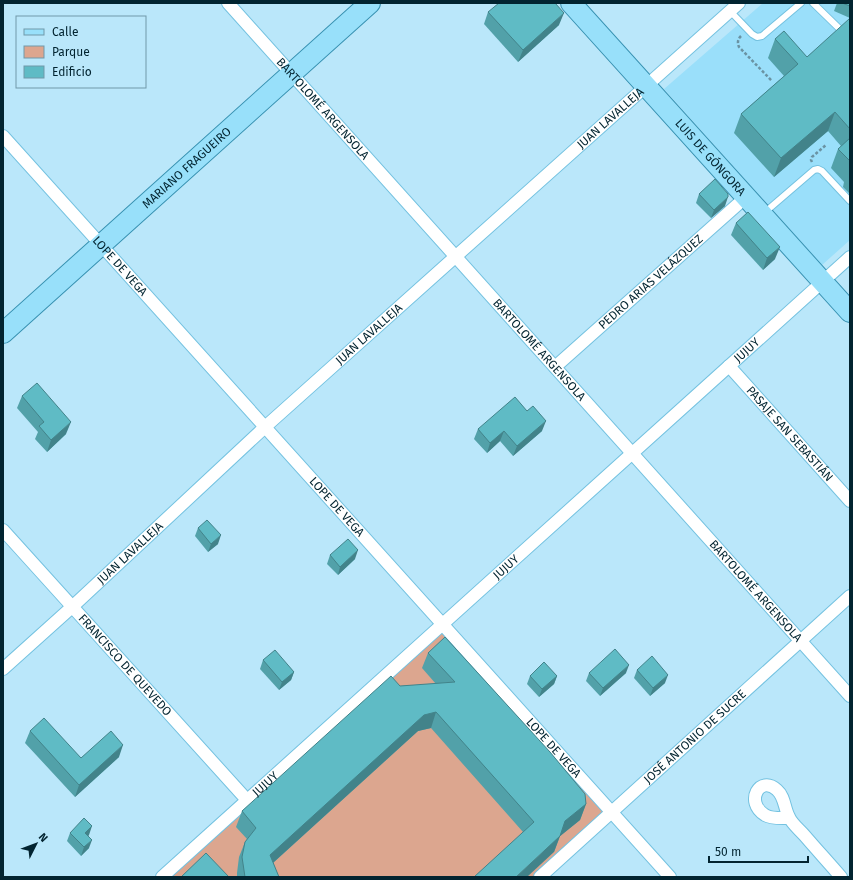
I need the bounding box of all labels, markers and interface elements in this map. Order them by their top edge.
legend [16,16,146,88]
text: Calle [52,25,79,39]
text: Parque [52,45,90,59]
street label: BARTOLOMÉ ARGENSOLA [274,55,372,163]
text: Edificio [52,65,92,79]
street label: JUAN LAVALLEJA [574,85,647,152]
street label: LUIS DE GÓNGORA [672,116,749,199]
street label: MARIANO FRAGUEIRO [139,124,234,211]
street label: PEDRO ARIAS VELÁZQUEZ [596,232,706,332]
street label: LOPE DE VEGA [90,233,150,299]
street label: BARTOLOMÉ ARGENSOLA [490,296,589,404]
street label: JUAN LAVALLEJA [333,301,405,368]
street label: JUJUY [731,335,763,365]
street label: PASAJE SAN SEBASTIÁN [744,383,836,484]
street label: LOPE DE VEGA [307,474,367,540]
street label: JUAN LAVALLEJA [94,519,166,587]
street label: BARTOLOMÉ ARGENSOLA [706,537,805,645]
street label: JUJUY [490,552,522,582]
street label: FRANCISCO DE QUEVEDO [75,611,175,719]
street label: JOSÉ ANTONIO DE SUCRE [641,687,749,786]
street label: LOPE DE VEGA [523,715,584,780]
street label: JUJUY [249,769,281,799]
north arrow [16,824,56,864]
text: N [36,831,50,845]
scale bar [709,838,808,864]
text: 50 m [715,845,741,859]

